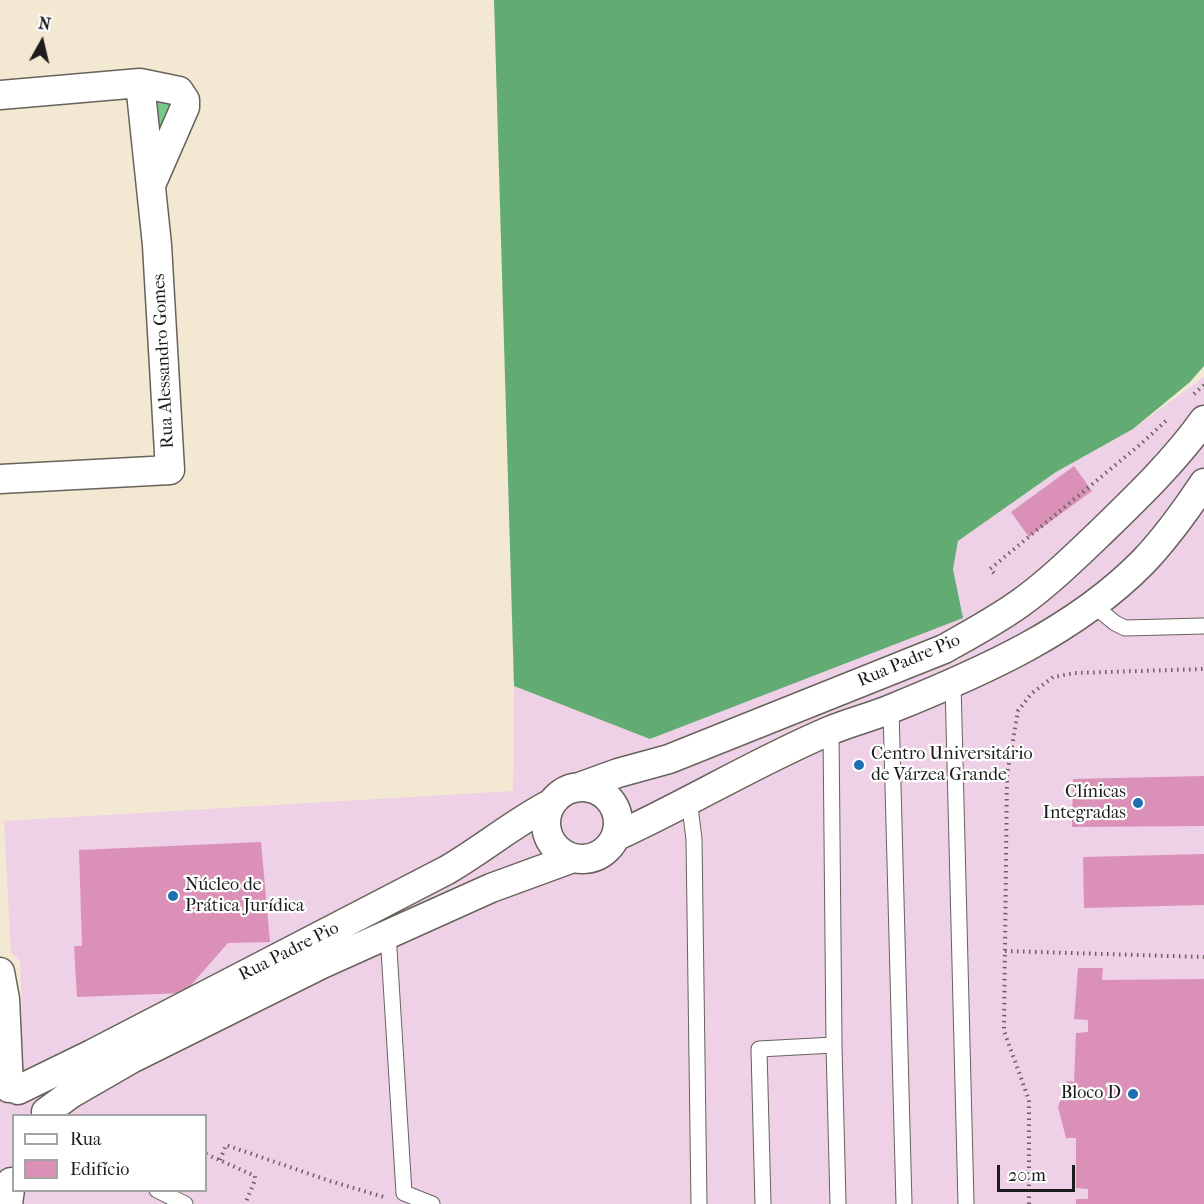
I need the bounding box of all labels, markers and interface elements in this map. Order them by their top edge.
north arrow [12,12,72,72]
text: N [37,13,52,34]
street label: Rua Alessandro Gomes [149,273,179,449]
street label: Rua Padre Pio [854,630,964,692]
place label: Centro Universitário de Várzea Grande [871,744,1033,786]
marker: Centro Universitário de Várzea Grande [852,758,866,772]
place label: Clínicas Integradas [1043,782,1126,824]
marker: Clínicas Integradas [1131,796,1145,810]
place label: Núcleo de Prática Jurídica [185,875,304,918]
marker: Núcleo de Prática Jurídica [166,889,180,903]
street label: Rua Padre Pio [235,918,343,986]
place label: Bloco D [1061,1083,1121,1105]
marker: Bloco D [1126,1087,1140,1101]
legend [12,1114,207,1192]
text: Rua [70,1129,101,1150]
scale bar [1000,1153,1078,1191]
text: Edifício [70,1159,129,1180]
text: 20 m [1008,1165,1046,1186]

